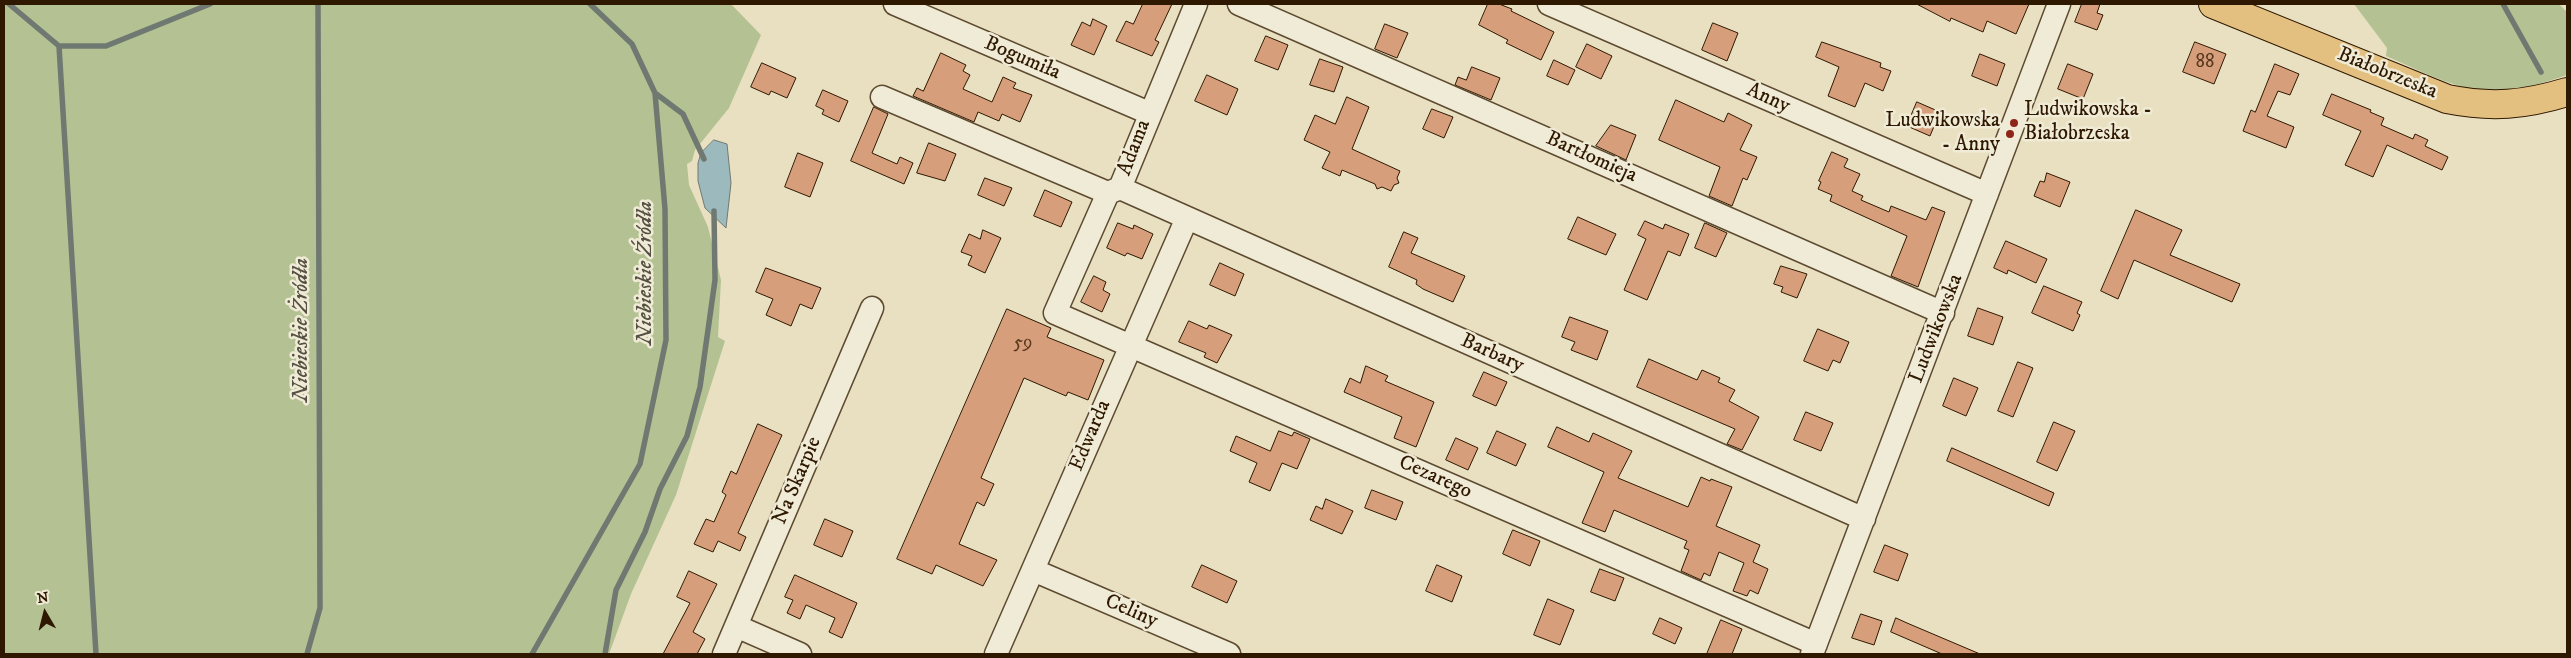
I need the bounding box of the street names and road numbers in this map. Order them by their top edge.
street label: Bogumiła [980,32,1064,86]
street label: Białobrzeska [2333,43,2441,105]
street label: Anny [1742,78,1794,120]
street label: Adama [1113,117,1157,179]
street label: Bartłomieja [1542,127,1640,189]
street label: Ludwikowska [1905,271,1969,387]
street label: Barbary [1456,329,1528,379]
street label: Edwarda [1065,397,1117,475]
street label: Na Skarpie [768,433,828,529]
street label: Cezarego [1394,451,1476,505]
street label: Celiny [1101,590,1161,634]

